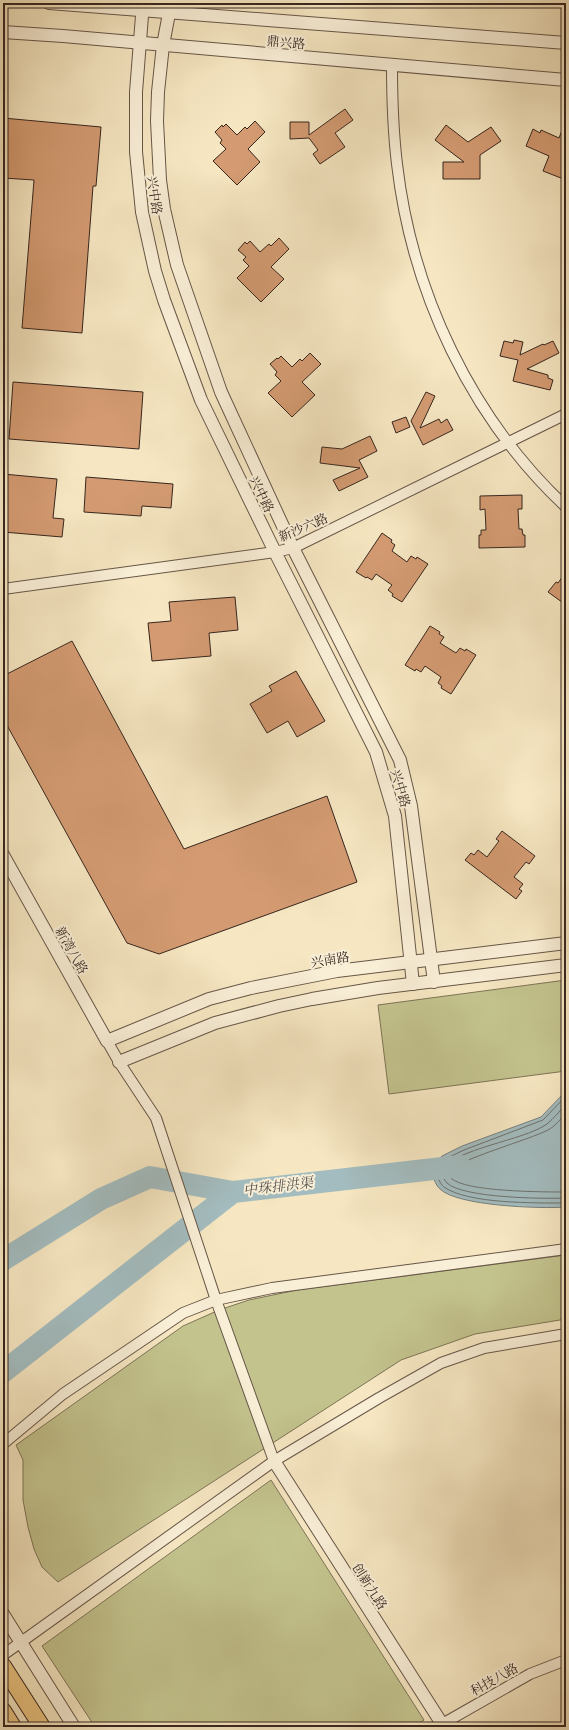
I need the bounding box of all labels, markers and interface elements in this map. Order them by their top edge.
street label: 鼎兴路 [266,33,306,53]
street label: 兴中路 [143,175,165,216]
street label: 兴中路 [245,473,277,515]
street label: 新沙六路 [276,510,330,545]
street label: 兴中路 [387,767,413,809]
street label: 新湾八路 [52,924,91,977]
street label: 兴南路 [310,949,351,971]
water label: 中珠排洪渠 [242,1174,316,1199]
street label: 创新九路 [348,1560,390,1613]
street label: 科技八路 [468,1660,521,1699]

